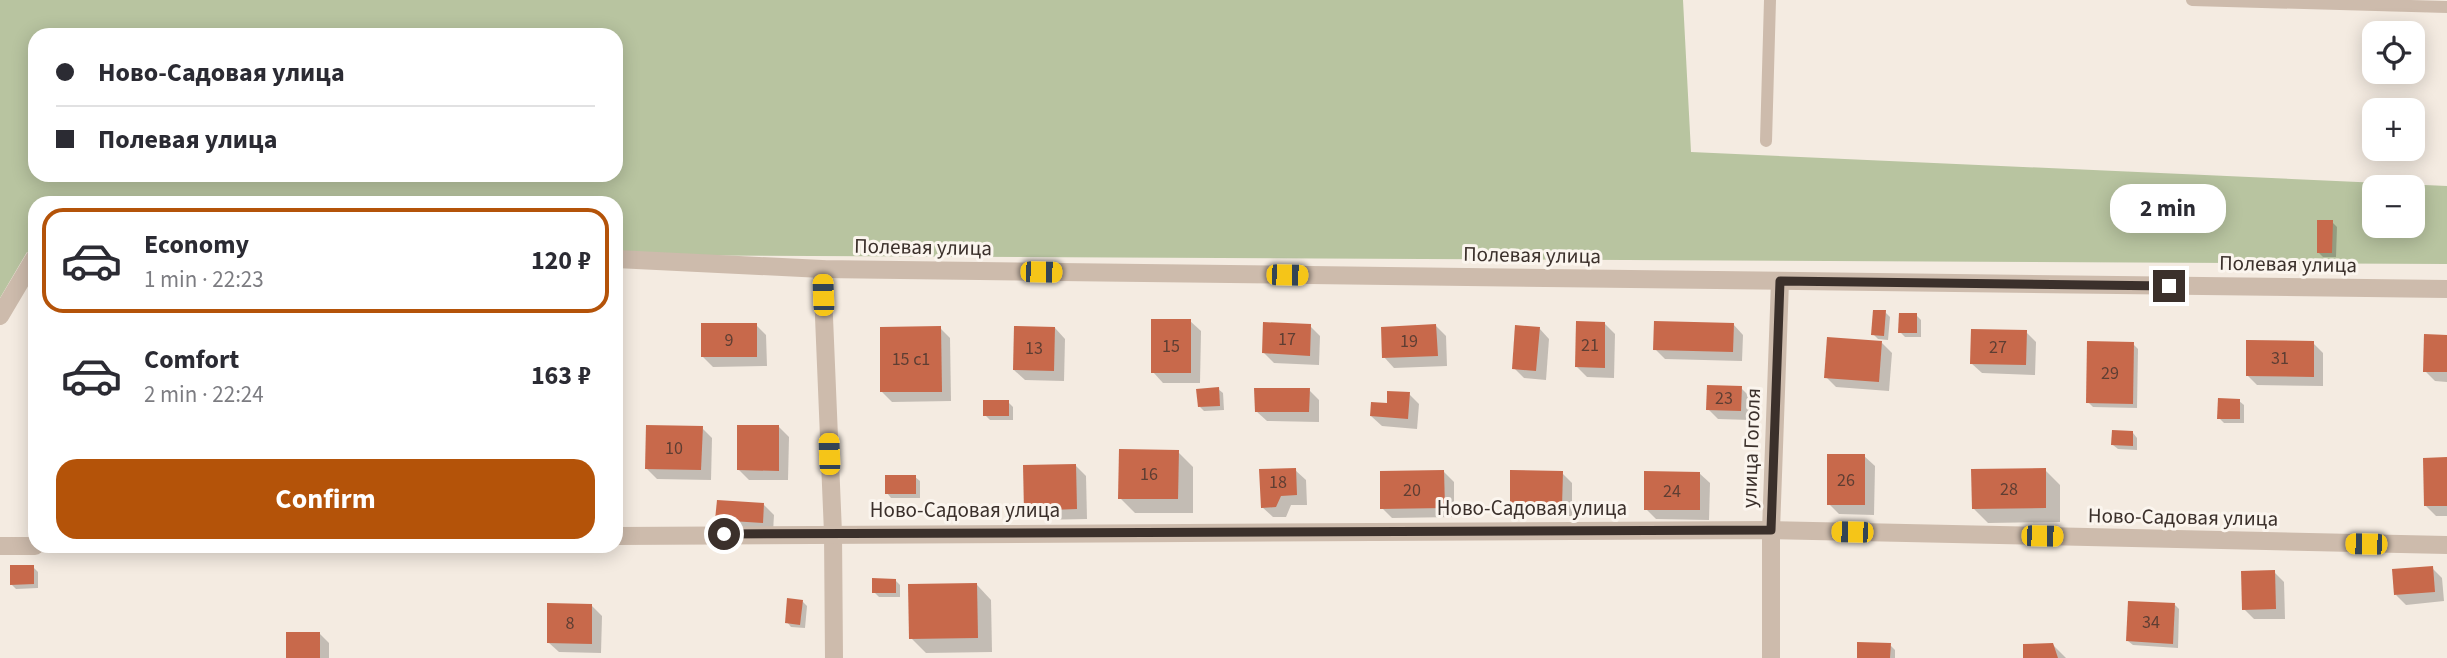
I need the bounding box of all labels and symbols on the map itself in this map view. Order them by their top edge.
callout: 2 min [2111,184,2227,233]
street label: Полевая улица [854,231,992,263]
street label: Полевая улица [1463,239,1601,271]
street label: Полевая улица [2219,248,2357,280]
car [1020,261,1063,283]
car [1266,264,1309,286]
route end [2153,270,2185,302]
car [812,274,835,316]
house number: 17 [1278,327,1296,352]
house number: 9 [725,328,734,353]
house number: 19 [1400,329,1418,354]
house number: 21 [1581,333,1599,358]
house number: 15 [1162,334,1180,359]
house number: 27 [1989,335,2007,360]
house number: 13 [1025,336,1043,361]
house number: 31 [2271,346,2289,371]
house number: 15 с1 [892,347,930,372]
house number: 29 [2101,361,2119,386]
house number: 23 [1715,386,1733,411]
street label: улица Гоголя [1734,388,1768,508]
car [818,433,841,475]
house number: 10 [665,436,683,461]
house number: 16 [1140,462,1158,487]
house number: 26 [1837,468,1855,493]
house number: 18 [1269,470,1287,495]
house number: 28 [2000,477,2018,502]
house number: 20 [1403,478,1421,503]
house number: 24 [1663,479,1681,504]
street label: Ново-Садовая улица [1437,493,1627,523]
street label: Ново-Садовая улица [870,495,1060,525]
street label: Ново-Садовая улица [2088,500,2278,534]
route start [708,518,740,550]
car [1831,521,1874,543]
car [2021,525,2064,547]
car [2345,533,2388,555]
house number: 34 [2142,610,2160,635]
house number: 8 [566,611,575,636]

